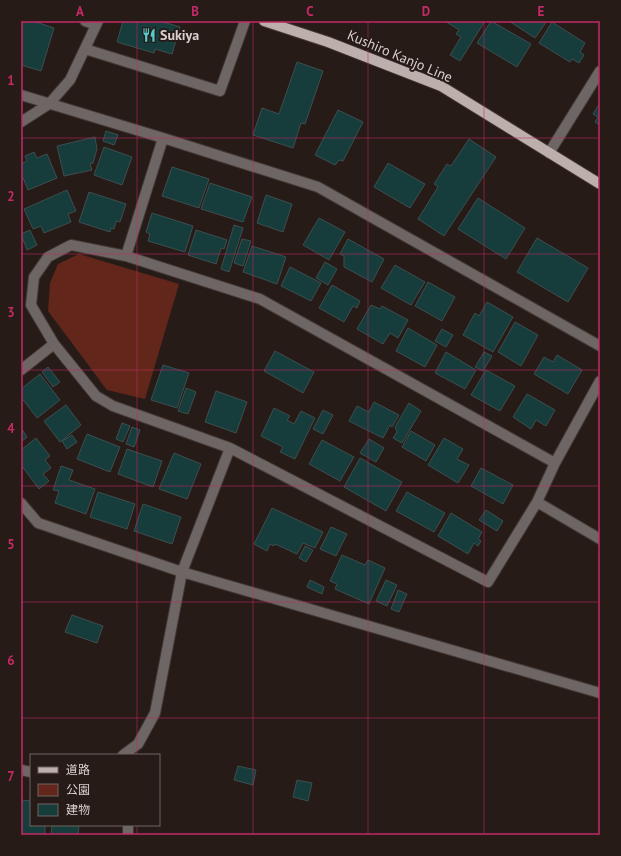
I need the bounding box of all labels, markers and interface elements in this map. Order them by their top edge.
text: A [76,3,84,20]
text: B [191,3,199,20]
text: C [306,3,314,20]
text: D [422,3,430,20]
text: E [538,3,545,20]
place label: Sukiya [160,26,199,44]
street label: Kushiro Kanjo Line [345,26,455,86]
restaurant icon: Sukiya [141,27,157,43]
text: 1 [7,72,15,89]
text: 2 [7,188,15,205]
text: 3 [7,304,15,321]
text: 4 [7,420,15,437]
text: 5 [7,536,15,553]
text: 6 [7,652,15,669]
legend [30,754,160,826]
text: 道路 [66,762,90,777]
text: 7 [7,768,15,785]
text: 公園 [66,782,90,797]
text: 建物 [66,802,90,817]

